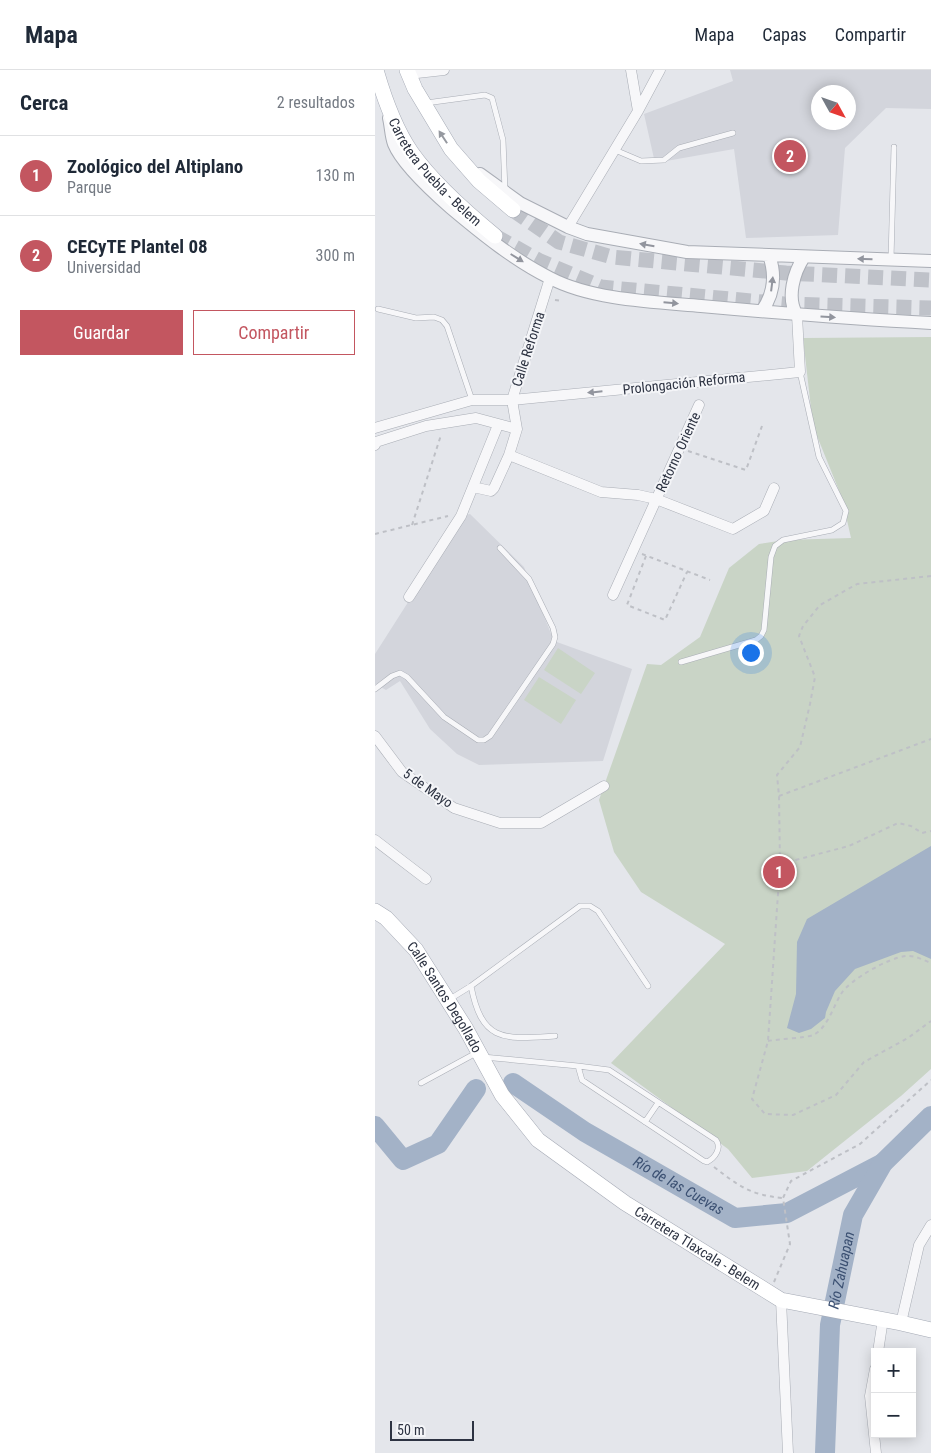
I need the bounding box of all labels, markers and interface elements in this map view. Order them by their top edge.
text: Mapa [25,21,78,49]
text: Mapa [695,24,734,45]
text: Capas [762,24,807,45]
text: Compartir [835,24,906,45]
north arrow [811,85,856,130]
text: Cerca [20,91,68,115]
text: 2 resultados [277,93,355,112]
street label: Carretera Puebla - Belem [386,115,485,229]
one-way arrow [438,131,448,144]
pin: 2 [774,137,806,175]
text: Zoológico del Altiplano [67,155,243,178]
text: 1 [32,166,40,185]
text: 130 m [316,166,355,185]
text: Parque [67,178,111,197]
text: CECyTE Plantel 08 [67,235,208,258]
one-way arrow [640,241,655,249]
text: 2 [32,246,40,265]
text: 300 m [316,246,355,265]
one-way arrow [511,254,524,263]
one-way arrow [857,254,873,262]
text: Universidad [67,258,141,277]
one-way arrow [768,276,776,292]
one-way arrow [663,300,679,308]
button: Guardar [20,310,183,355]
button: Compartir [193,310,355,355]
street label: Calle Reforma [508,310,548,388]
one-way arrow [820,313,836,321]
street label: Prolongación Reforma [622,369,746,397]
one-way arrow [586,388,602,396]
street label: Retorno Oriente [653,409,704,494]
your location [738,640,764,666]
street label: 5 de Mayo [400,765,456,811]
pin: 1 [763,853,795,891]
street label: Calle Santos Degollado [404,938,485,1055]
water label: Río de las Cuevas [630,1153,727,1219]
street label: Carretera Tlaxcala - Belem [632,1203,763,1293]
water label: Río Zahuapan [825,1230,858,1311]
map controls [871,1348,916,1438]
button: + [871,1348,916,1393]
button: − [871,1393,916,1438]
scale bar [390,1418,474,1441]
text: 50 m [397,1422,425,1438]

